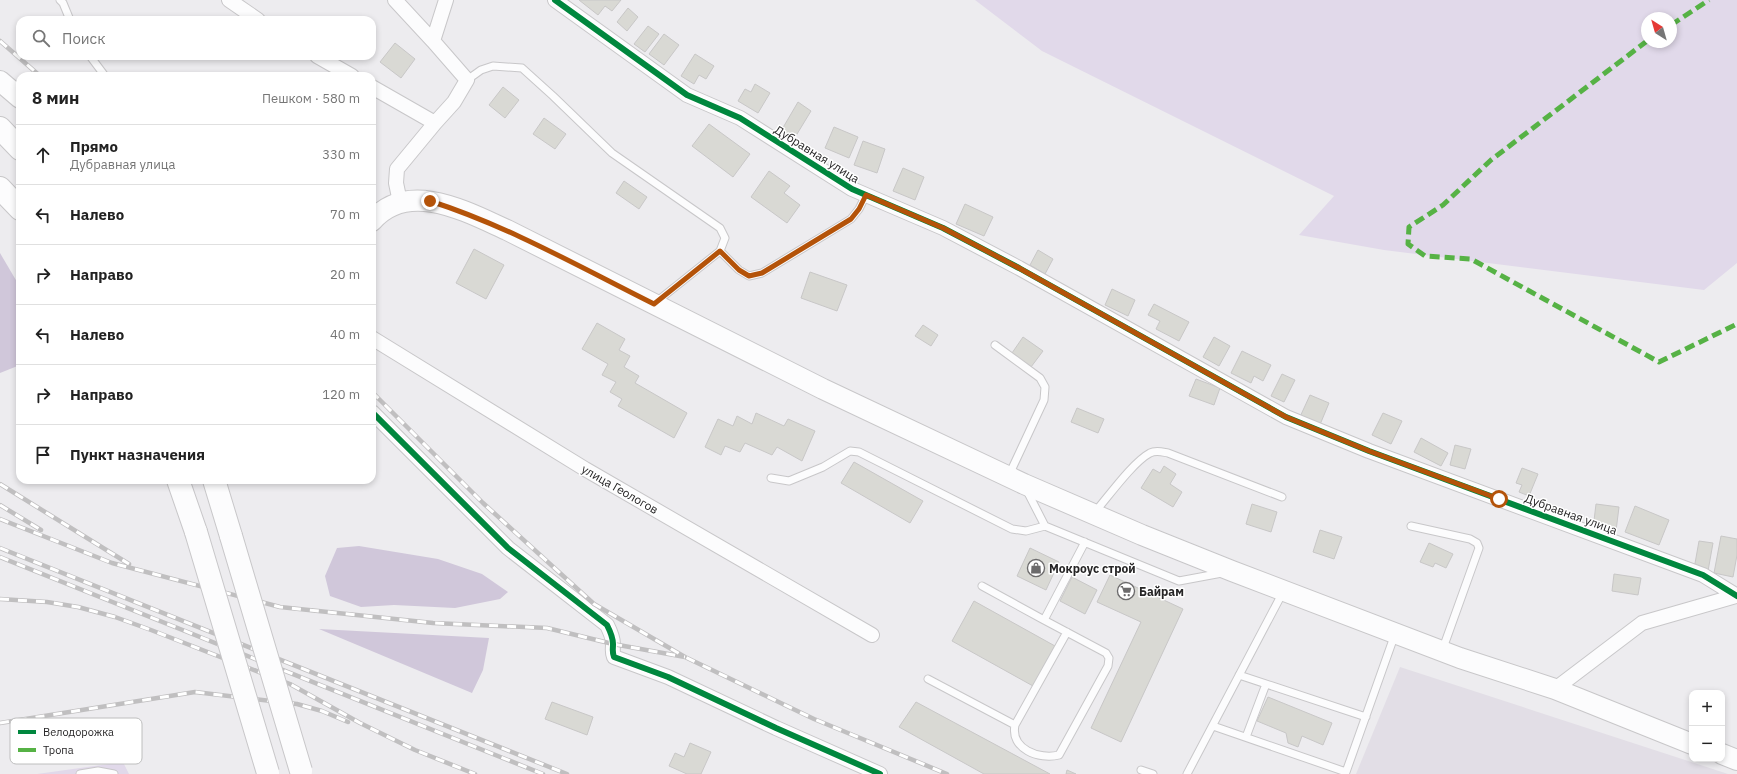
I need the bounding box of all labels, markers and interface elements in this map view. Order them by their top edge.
north arrow [1641,12,1677,48]
search box [16,16,376,60]
icon: search [30,27,52,49]
text: Поиск [62,29,105,48]
text: 8 мин [32,87,79,109]
text: Пешком · 580 m [262,90,360,107]
street label: Дубравная улица [772,122,863,186]
text: Прямо [70,137,118,156]
icon: ahead [32,144,54,166]
text: 330 m [322,146,360,163]
text: Дубравная улица [70,156,176,173]
route end [421,192,439,210]
icon: left [32,204,54,226]
text: Налево [70,205,124,224]
text: 70 m [330,206,360,223]
icon: right [32,264,54,286]
text: Направо [70,265,133,284]
text: 20 m [330,266,360,283]
icon: left [32,324,54,346]
text: Налево [70,325,124,344]
text: 40 m [330,326,360,343]
icon: right [32,384,54,406]
text: Направо [70,385,133,404]
text: 120 m [322,386,360,403]
icon: arrive [32,444,54,466]
text: Пункт назначения [70,445,205,464]
street label: улица Геологов [579,461,661,517]
route start [1490,490,1508,508]
street label: Дубравная улица [1523,490,1620,538]
shop icon: Мокроус строй [1026,558,1046,578]
place label: Мокроус строй [1049,561,1136,576]
supermarket icon: Байрам [1116,581,1136,601]
place label: Байрам [1139,584,1184,599]
map controls [1689,690,1725,762]
button: + [1689,690,1725,726]
legend [10,718,142,764]
text: Велодорожка [43,725,114,739]
button: − [1689,726,1725,762]
text: Тропа [43,743,74,757]

